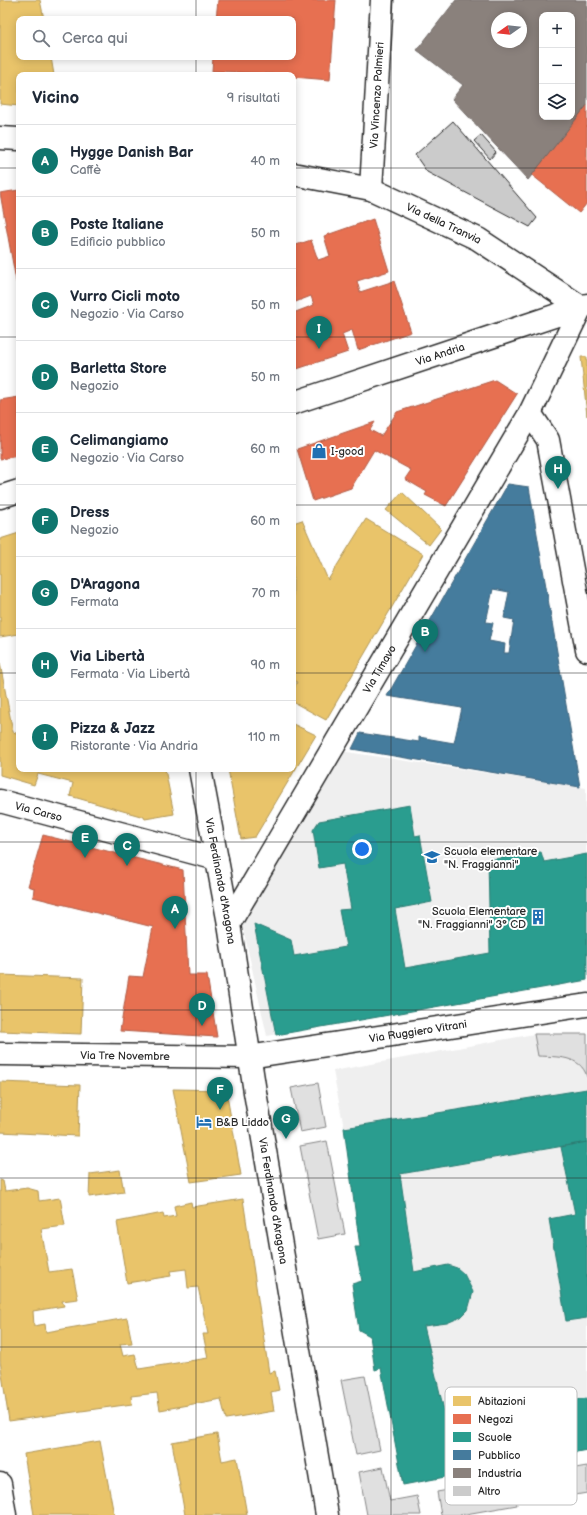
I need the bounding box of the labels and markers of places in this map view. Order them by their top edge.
pin: I [306,316,332,349]
shop icon: I-good [310,442,328,460]
place label: I-good [331,445,364,458]
pin: H [545,456,571,489]
pin: B [412,619,438,652]
pin: E [72,825,98,858]
pin: C [114,833,140,866]
place label: Scuola elementare "N. Fraggianni" [444,845,538,871]
school or university icon: Scuola elementare "N. Fraggianni" [423,848,441,866]
pin: A [162,896,188,929]
place label: Scuola Elementare "N. Fraggianni" 3° CD [418,905,526,931]
building icon: Scuola Elementare "N. Fraggianni" 3° CD [529,908,547,926]
pin: D [189,993,215,1026]
pin: F [207,1077,233,1110]
pin: G [273,1106,299,1139]
hotel icon: B&B Liddo [195,1113,213,1131]
place label: B&B Liddo [216,1116,269,1129]

